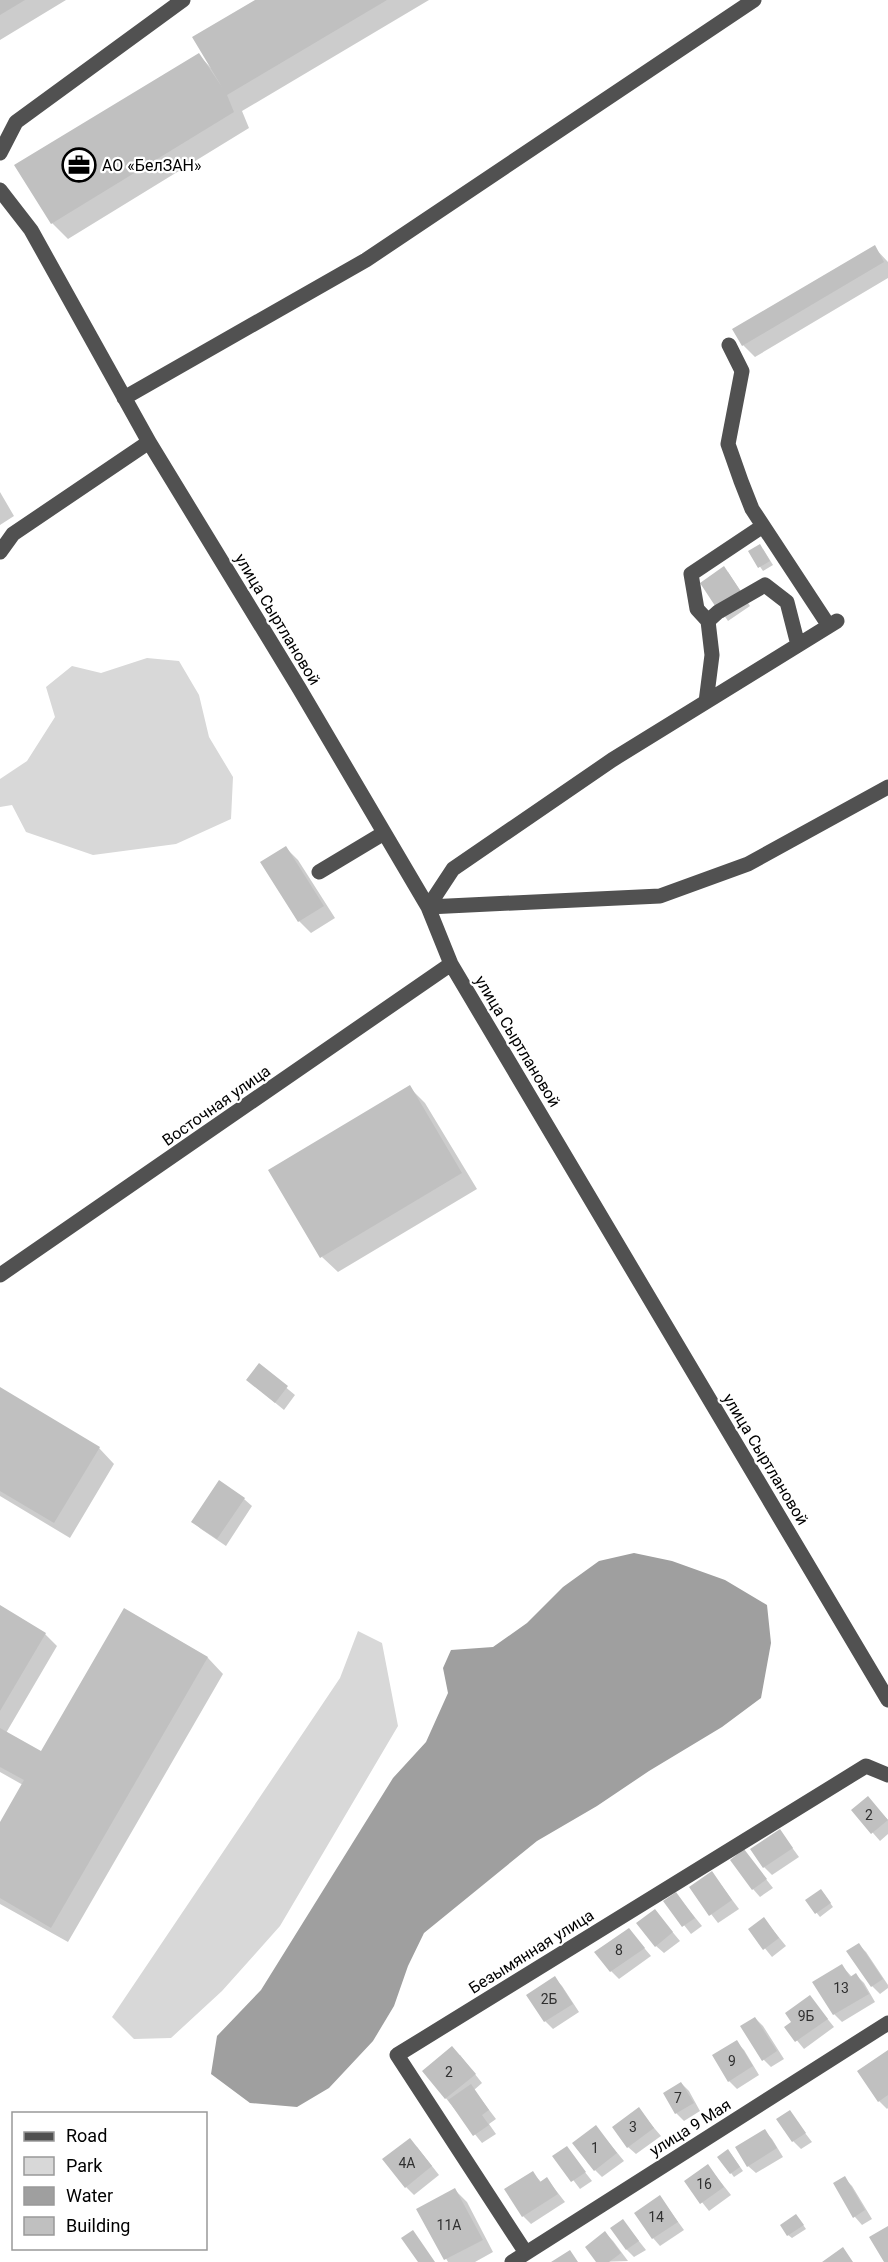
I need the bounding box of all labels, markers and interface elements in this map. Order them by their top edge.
office icon: АО «БелЗАН» [61,147,97,183]
place label: АО «БелЗАН» [102,156,202,175]
street label: улица Сыртлановой [231,550,324,688]
street label: улица Сыртлановой [471,972,564,1110]
street label: Восточная улица [159,1061,274,1150]
street label: улица Сыртлановой [719,1390,812,1528]
house number: 2 [865,1807,873,1823]
street label: Безымянная улица [465,1905,597,1998]
house number: 8 [615,1942,623,1958]
house number: 13 [833,1980,849,1996]
house number: 2Б [541,1991,558,2007]
house number: 9Б [798,2008,815,2024]
house number: 9 [728,2053,736,2069]
house number: 2 [445,2064,453,2080]
house number: 7 [674,2090,682,2106]
street label: улица 9 Мая [646,2095,734,2160]
legend [12,2112,207,2250]
house number: 3 [629,2119,637,2135]
text: Road [66,2125,107,2146]
house number: 1 [591,2140,599,2156]
text: Park [66,2155,103,2176]
house number: 4А [398,2155,416,2171]
house number: 16 [696,2176,712,2192]
text: Water [66,2185,113,2206]
house number: 14 [648,2209,664,2225]
text: Building [66,2215,130,2236]
house number: 11А [437,2217,461,2233]

